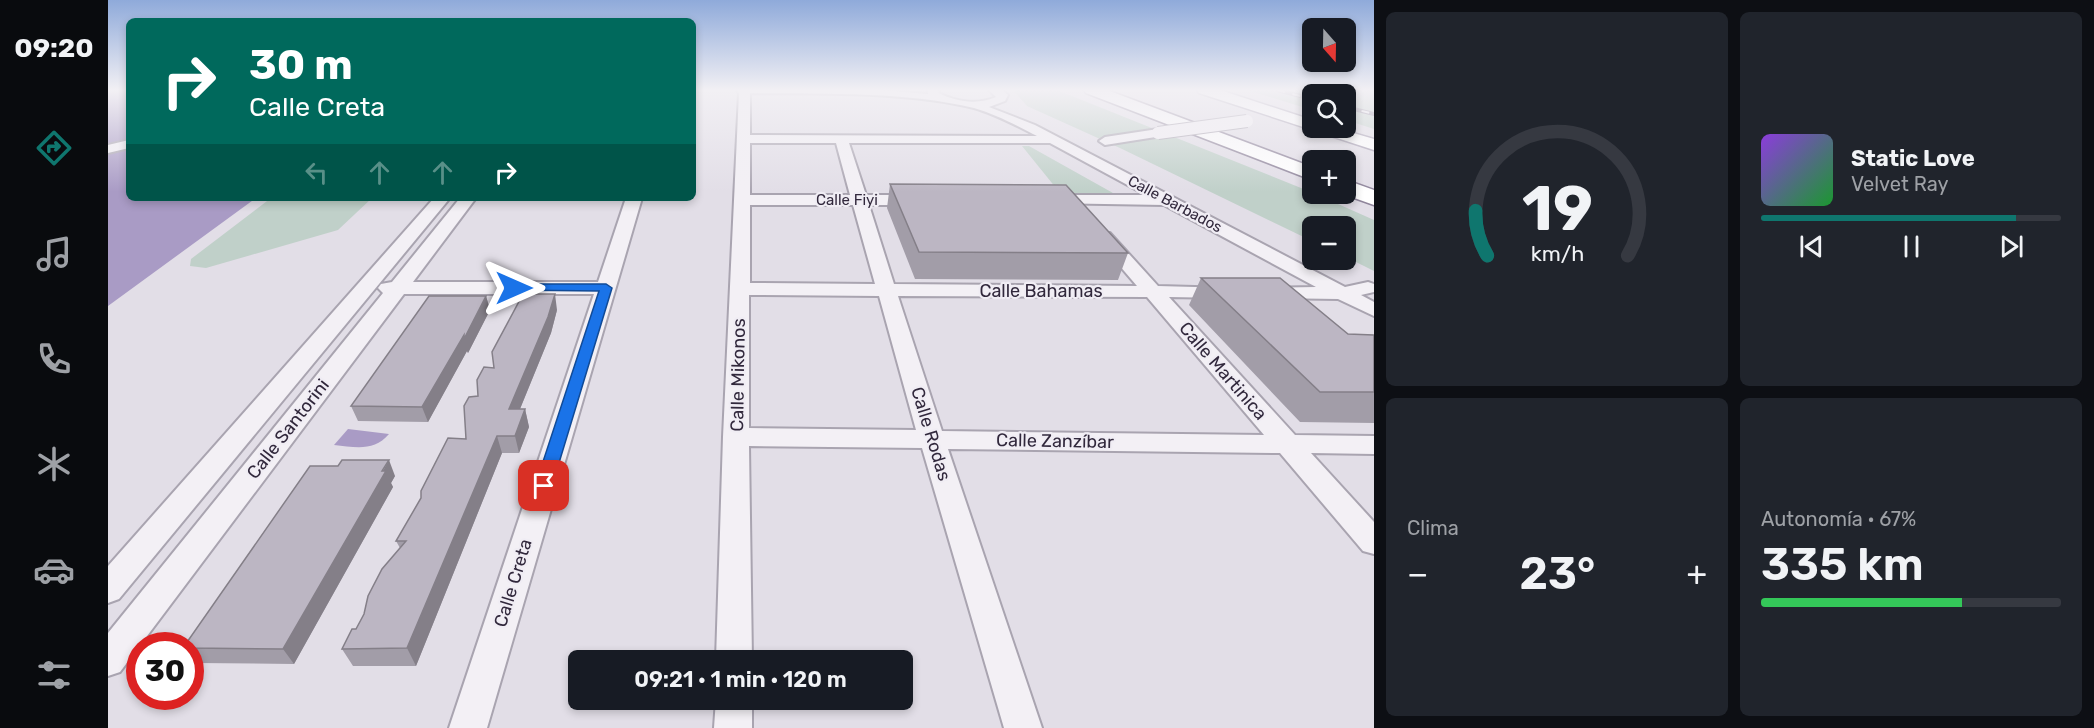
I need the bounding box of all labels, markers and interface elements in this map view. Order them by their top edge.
north arrow [1302,18,1356,72]
map controls [1302,18,1356,270]
text: 09:20 [14,32,94,64]
text: 30 m [249,40,353,90]
icon: right [150,42,228,120]
button: search [1302,84,1356,138]
text: Calle Creta [249,91,385,123]
icon: directions [33,127,75,169]
text: Static Love [1851,145,1975,172]
button: + [1302,150,1356,204]
icon: left [300,156,333,189]
icon: ahead [363,156,396,189]
icon: ahead [426,156,459,189]
icon: right [489,156,522,189]
street label: Calle Barbados [1125,172,1225,237]
text: 19 [1521,172,1593,246]
text: Velvet Ray [1851,172,1949,196]
street label: Calle Fiyi [816,191,878,209]
button: − [1302,216,1356,270]
icon: previous [1795,230,1828,263]
icon: pause [1895,230,1928,263]
icon: next [1995,230,2028,263]
icon: music [33,233,75,275]
text: km/h [1530,241,1584,266]
position arrow [482,256,546,320]
street label: Calle Bahamas [979,280,1103,302]
street label: Calle Martinica [1174,317,1272,425]
street label: Calle Mikonos [726,318,750,432]
icon: phone [33,338,75,380]
street label: Calle Santorini [242,375,334,483]
street label: Calle Rodas [906,384,956,484]
street label: Calle Zanzíbar [996,429,1114,453]
icon: climate [33,443,75,485]
pin [518,460,569,511]
icon: arrive [527,469,560,502]
text: Autonomía · 67% [1761,507,1916,531]
text: Clima [1407,516,1459,540]
street label: Calle Creta [489,536,537,630]
text: 335 km [1761,538,1924,591]
text: 23° [1520,547,1595,600]
icon: car [33,549,75,591]
text: − [1407,554,1428,593]
text: + [1686,554,1707,593]
speed limit sign: 30 [126,632,204,710]
icon: filters [33,654,75,696]
text: 09:21 · 1 min · 120 m [634,666,847,693]

